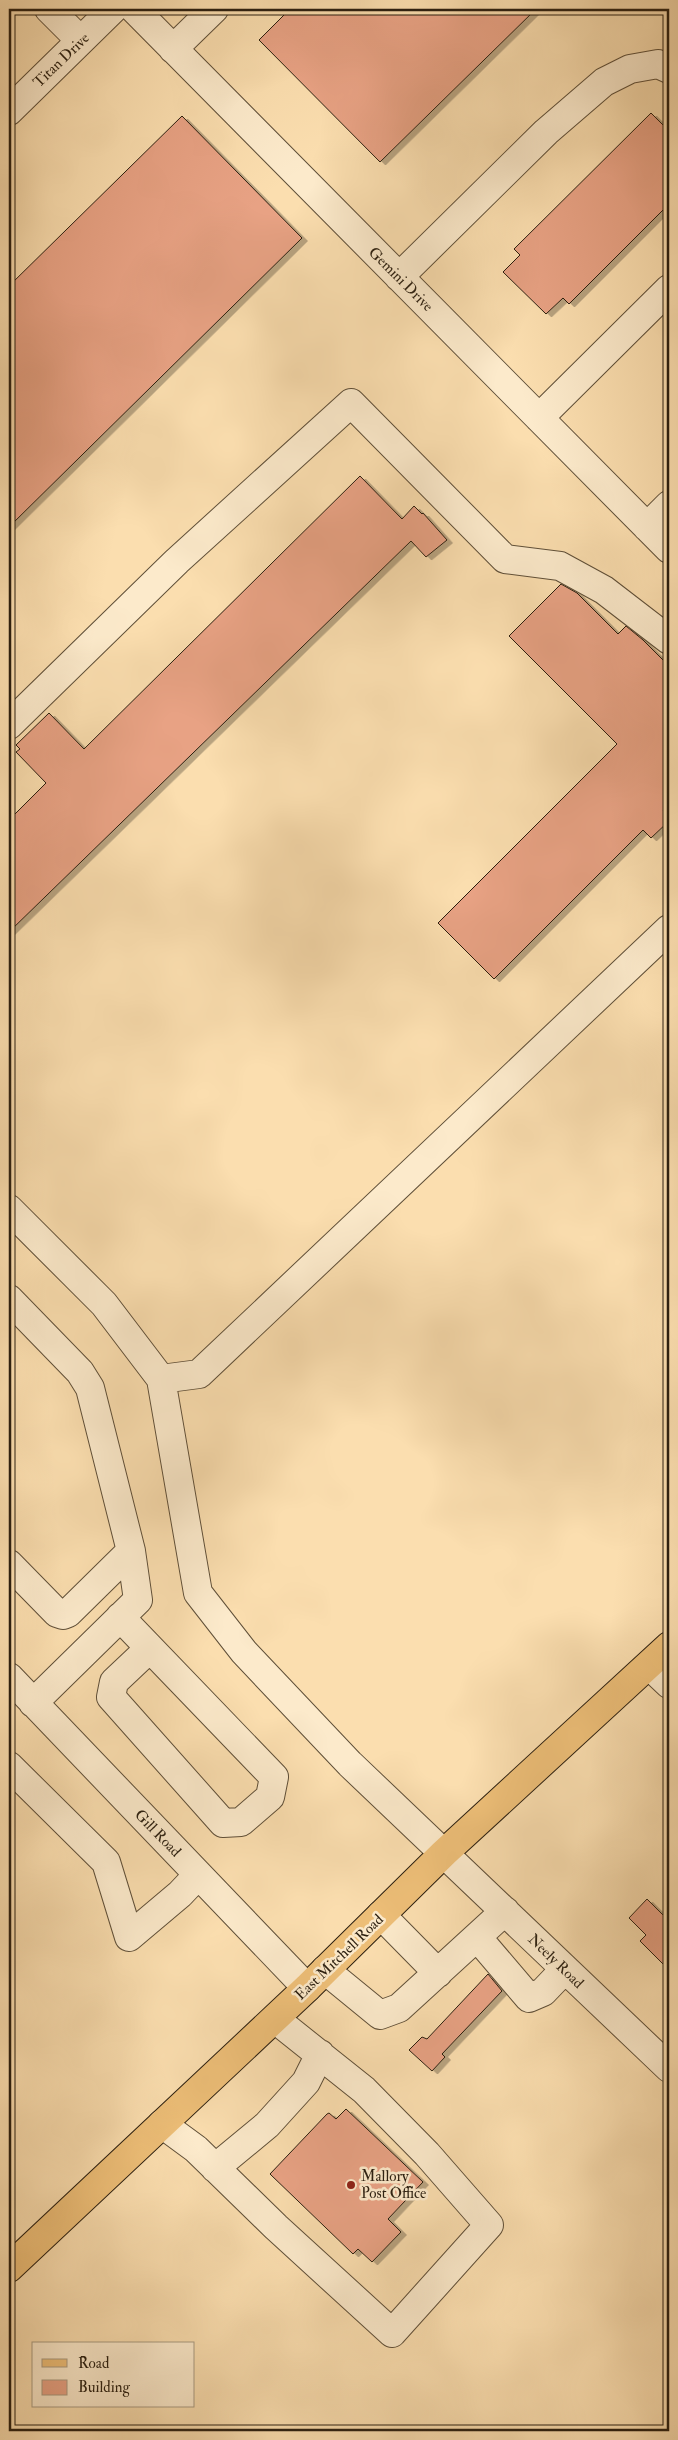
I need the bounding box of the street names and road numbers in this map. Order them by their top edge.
street label: Titan Drive [29,29,94,92]
street label: Gemini Drive [364,243,437,316]
street label: Gill Road [130,1806,185,1862]
street label: East Mitchell Road [291,1910,388,2004]
street label: Neely Road [524,1930,588,1993]

